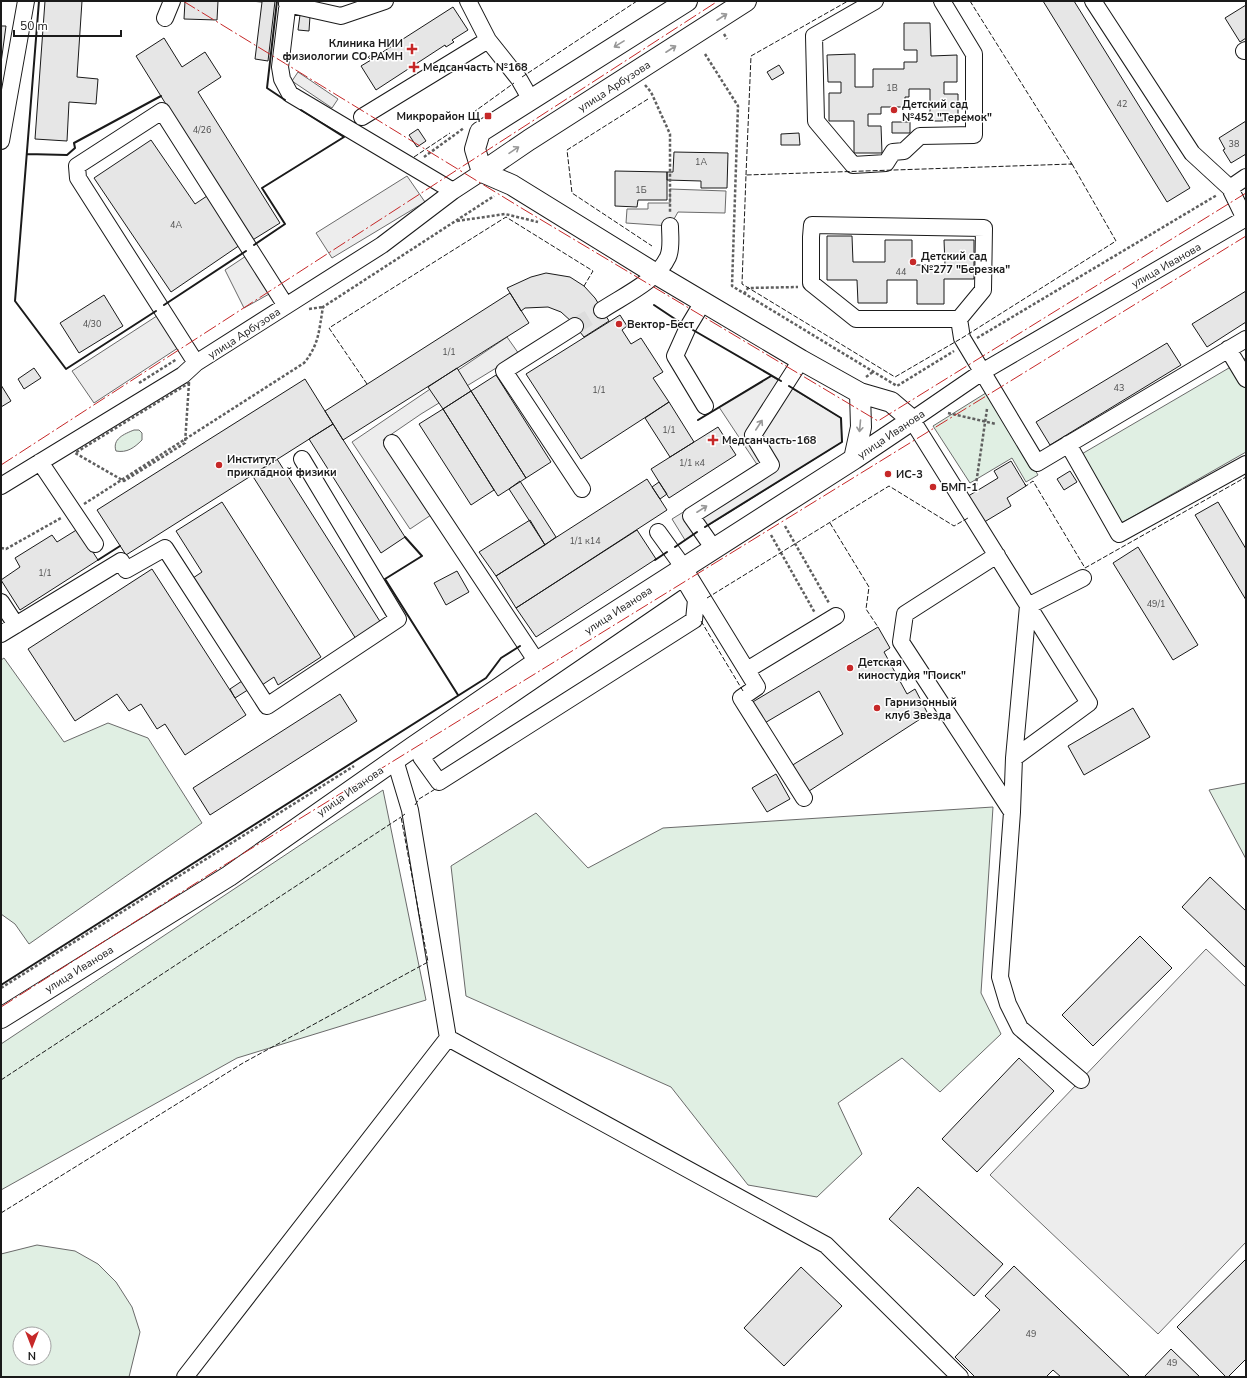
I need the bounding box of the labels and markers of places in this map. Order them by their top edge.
place label: Клиника НИИ физиологии СО РАМН [283,36,403,64]
marker: Клиника НИИ физиологии СО РАМН [406,43,418,55]
place label: Медсанчасть №168 [423,60,528,75]
marker: Медсанчасть №168 [408,61,420,73]
place label: Детский сад №452 "Теремок" [902,97,992,125]
marker: Детский сад №452 "Теремок" [889,105,899,115]
place label: Микрорайон Щ [396,109,481,124]
marker: Микрорайон Щ [483,111,493,121]
place label: Детский сад №277 "Березка" [921,249,1010,277]
marker: Детский сад №277 "Березка" [908,257,918,267]
place label: Вектор-Бeст [627,317,695,332]
marker: Вектор-Бeст [614,319,624,329]
place label: Медсанчасть-168 [722,433,817,448]
marker: Медсанчасть-168 [707,434,719,446]
place label: Институт прикладной физики [227,452,337,480]
marker: Институт прикладной физики [214,460,224,470]
place label: ИС-3 [896,467,923,482]
marker: ИС-3 [883,469,893,479]
place label: БМП-1 [941,480,978,495]
marker: БМП-1 [928,482,938,492]
place label: Детская киностудия "Поиск" [858,655,966,683]
marker: Детская киностудия "Поиск" [845,663,855,673]
place label: Гарнизонный клуб Звезда [885,695,957,723]
marker: Гарнизонный клуб Звезда [872,703,882,713]

